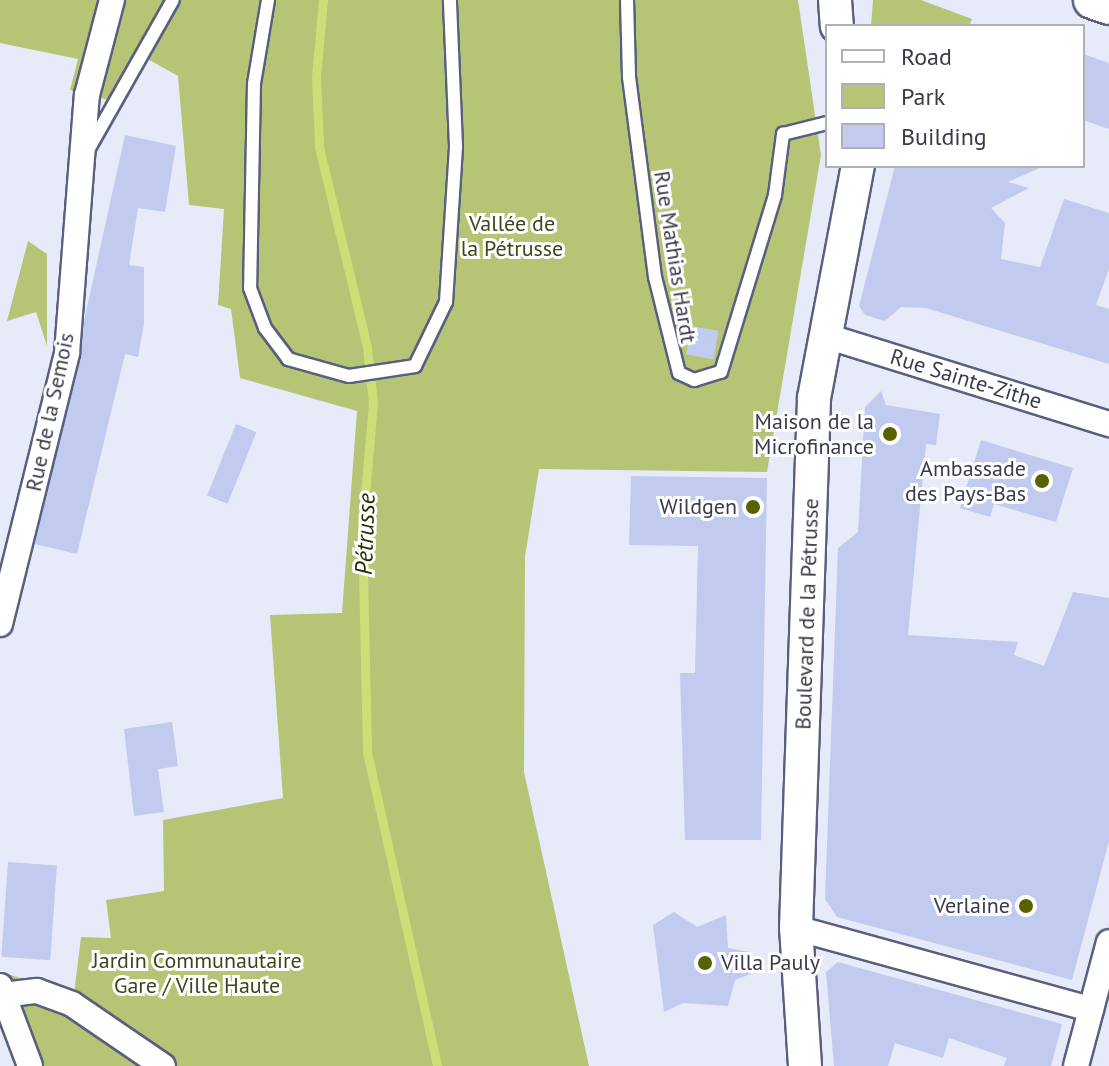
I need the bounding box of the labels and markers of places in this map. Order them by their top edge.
place label: Maison de la Microfinance [754,408,874,460]
marker: Maison de la Microfinance [881,425,899,443]
place label: Ambassade des Pays-Bas [905,455,1026,506]
marker: Ambassade des Pays-Bas [1033,472,1051,490]
place label: Wildgen [660,494,737,520]
marker: Wildgen [744,498,762,516]
place label: Verlaine [934,893,1010,919]
marker: Verlaine [1017,897,1035,915]
place label: Villa Pauly [721,950,820,976]
marker: Villa Pauly [696,954,714,972]

